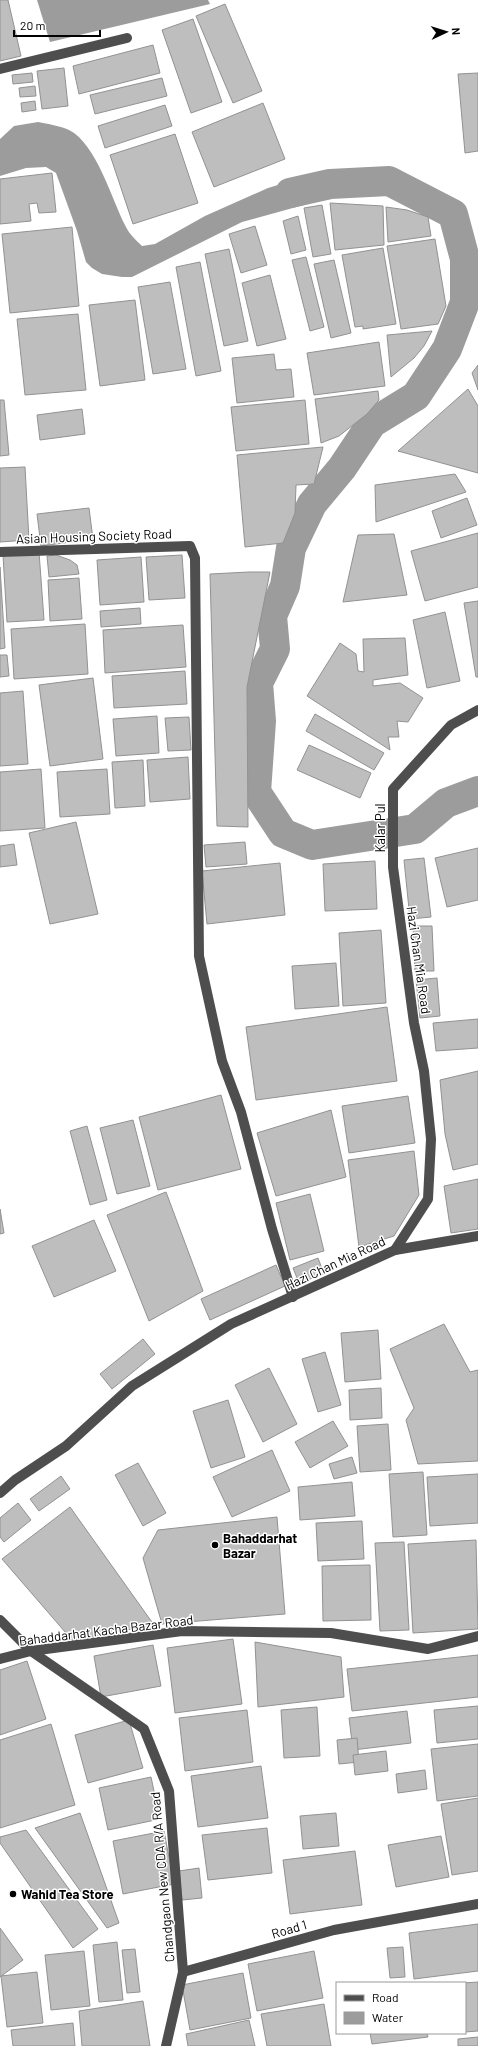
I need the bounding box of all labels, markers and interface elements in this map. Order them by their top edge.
scale bar [14,12,100,38]
north arrow [426,12,466,52]
text: 20 m [20,18,46,32]
text: N [450,27,463,35]
street label: Asian Housing Society Road [16,525,172,547]
street label: Kalar Pul [372,803,388,853]
street label: Hazi Chan Mia Road [404,905,434,1015]
street label: Hazi Chan Mia Road [282,1233,388,1293]
place label: Bahaddarhat Bazar [223,1530,297,1561]
marker: Bahaddarhat Bazar [210,1540,220,1550]
street label: Bahaddarhat Kacha Bazar Road [18,1611,194,1649]
street label: Chandgaon New CDA R/A Road [147,1791,177,1963]
place label: Wahid Tea Store [21,1886,114,1902]
marker: Wahid Tea Store [8,1889,18,1899]
street label: Road 1 [270,1916,308,1942]
legend [336,1982,466,2034]
text: Road [372,1990,399,2004]
text: Water [372,2010,404,2024]

